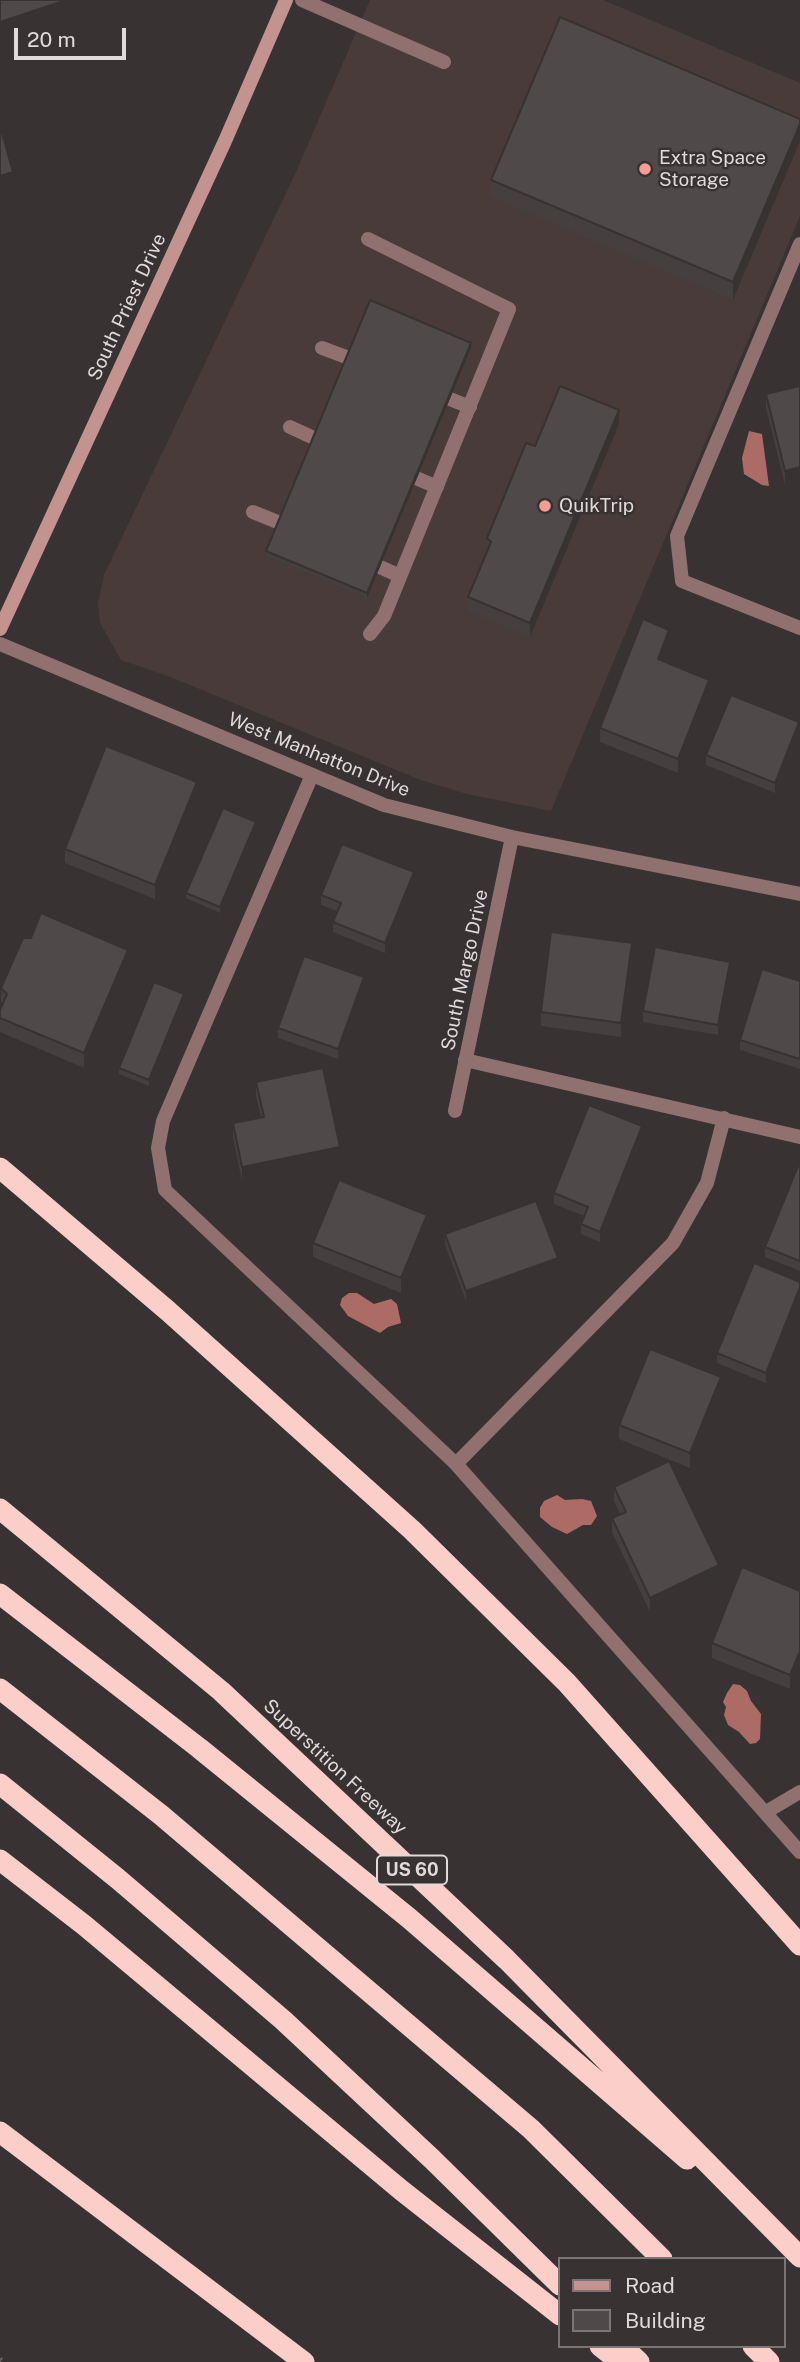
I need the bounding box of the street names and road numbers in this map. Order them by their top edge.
street label: South Priest Drive [83,230,171,384]
street label: West Manhatton Drive [225,708,413,802]
street label: South Margo Drive [437,887,493,1053]
street label: Superstition Freeway [258,1695,412,1839]
road number: US 60 [377,1856,447,1884]

